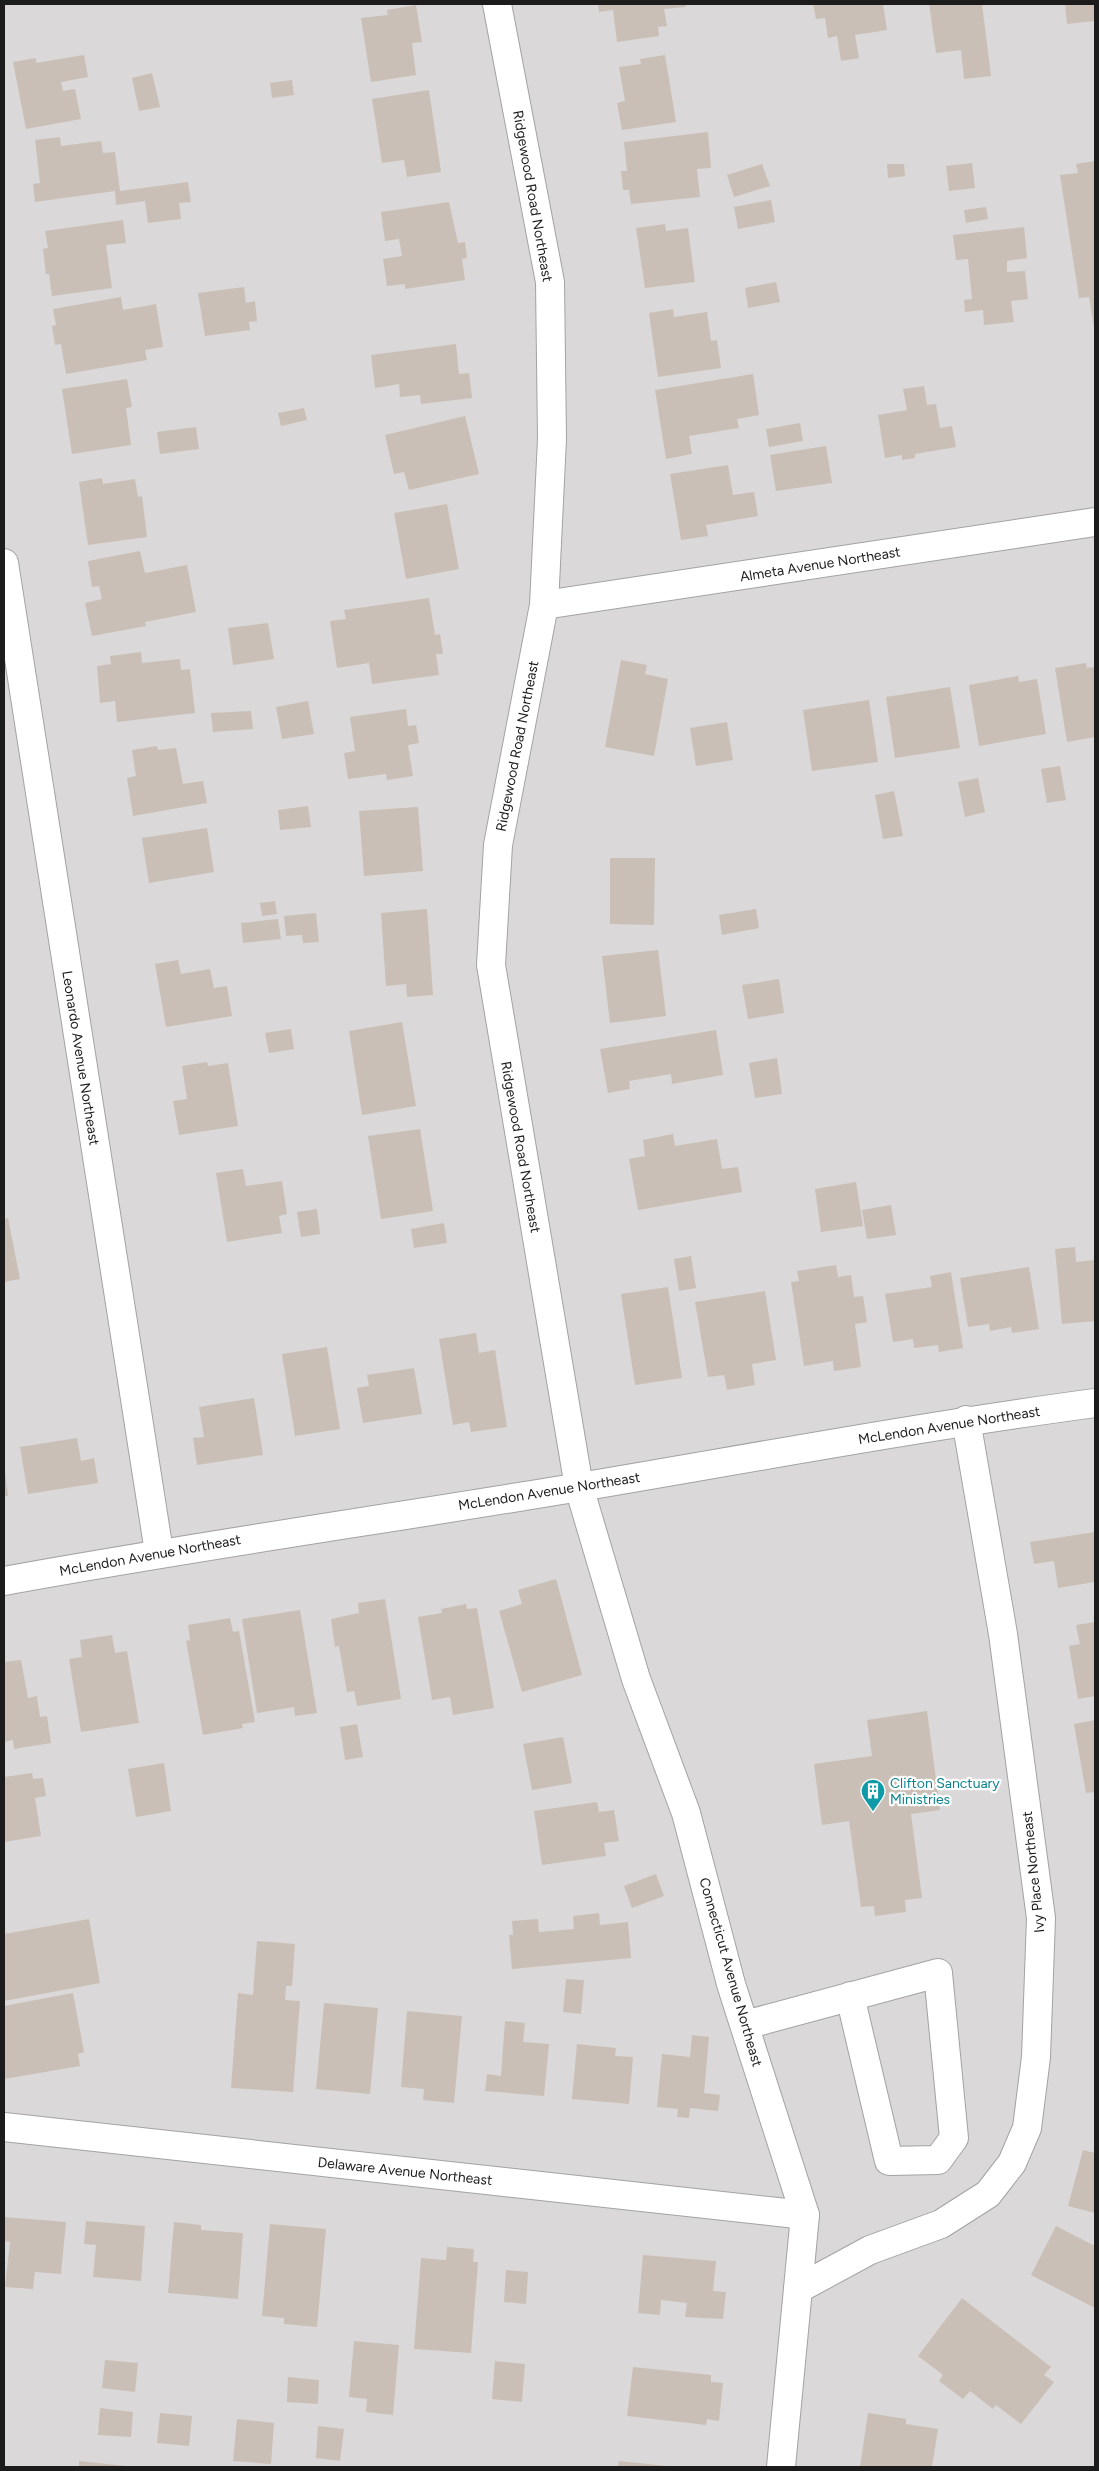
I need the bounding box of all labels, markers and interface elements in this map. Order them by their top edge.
street label: Ridgewood Road Northeast [509,109,556,283]
street label: Almeta Avenue Northeast [739,543,901,586]
street label: Ridgewood Road Northeast [493,659,542,833]
street label: Leonardo Avenue Northeast [58,969,103,1147]
street label: Ridgewood Road Northeast [497,1060,544,1234]
street label: McLendon Avenue Northeast [857,1403,1041,1448]
street label: McLendon Avenue Northeast [457,1469,641,1514]
street label: McLendon Avenue Northeast [58,1531,242,1580]
place label: Clifton Sanctuary Ministries [890,1775,1000,1808]
building icon: Clifton Sanctuary Ministries [860,1778,886,1812]
street label: Ivy Place Northeast [1019,1810,1048,1934]
street label: Connecticut Avenue Northeast [695,1876,766,2069]
street label: Delaware Avenue Northeast [317,2154,493,2189]

